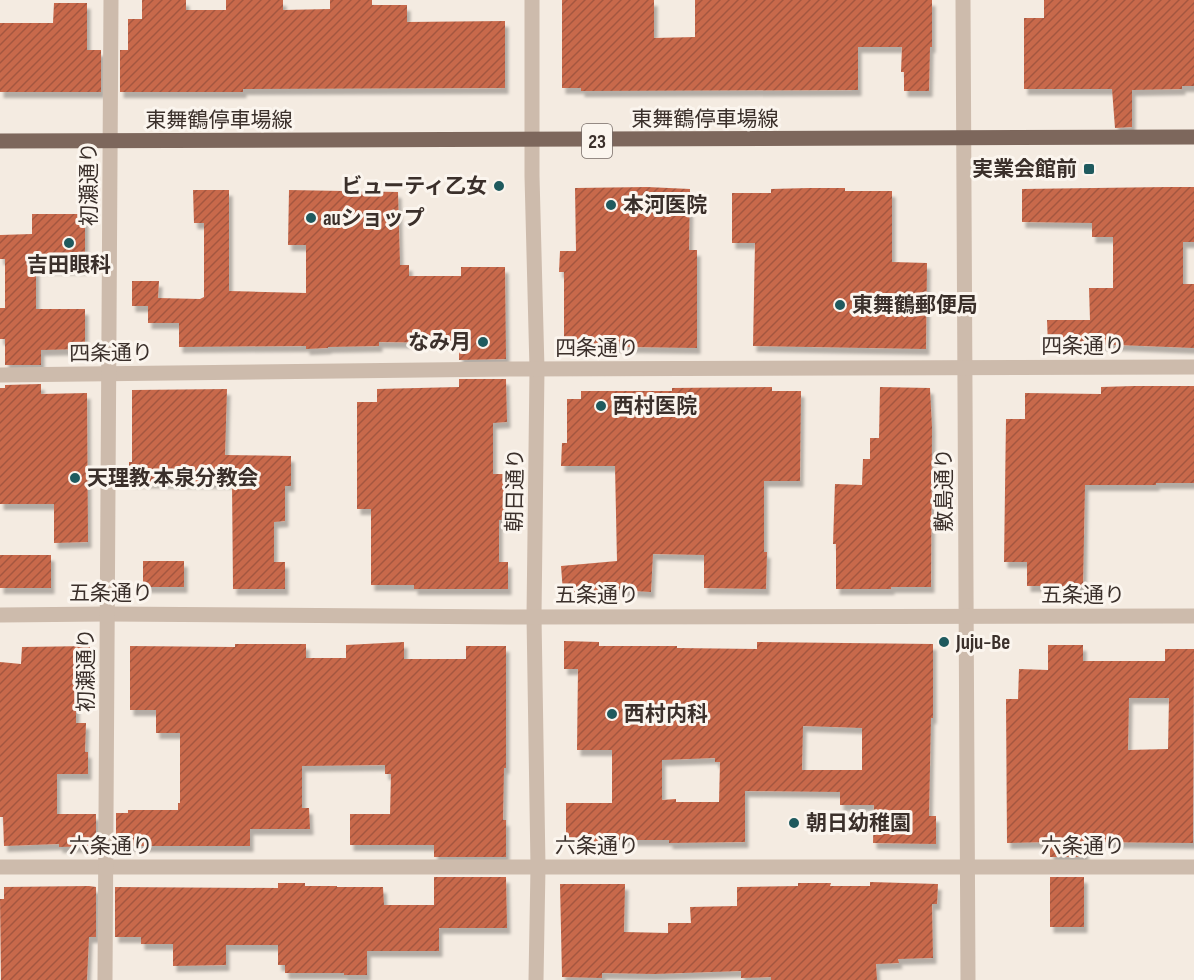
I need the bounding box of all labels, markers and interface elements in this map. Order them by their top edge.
street label: 東舞鶴停車場線 [632,107,779,132]
street label: 東舞鶴停車場線 [146,108,293,133]
road number: 23 [582,124,612,158]
street label: 初瀬通り [77,142,102,226]
place label: 実業会館前 [972,157,1077,182]
marker: 実業会館前 [1082,162,1096,176]
place label: ビューティ乙女 [341,174,487,199]
marker: ビューティ乙女 [492,179,506,193]
place label: 本河医院 [623,193,707,218]
marker: 本河医院 [604,198,618,212]
place label: auショップ [323,206,425,231]
marker: auショップ [304,211,318,225]
marker: 吉田眼科 [62,236,76,250]
place label: 吉田眼科 [27,253,111,278]
place label: 東舞鶴郵便局 [852,293,978,318]
marker: 東舞鶴郵便局 [833,298,847,312]
place label: なみ月 [408,330,471,355]
street label: 四条通り [1041,334,1125,359]
marker: なみ月 [476,335,490,349]
street label: 四条通り [555,336,639,361]
street label: 四条通り [69,340,153,367]
place label: 西村医院 [613,394,697,419]
marker: 西村医院 [594,399,608,413]
street label: 朝日通り [502,448,529,532]
street label: 敷島通り [932,448,957,532]
place label: 天理教 本泉分教会 [87,466,258,491]
marker: 天理教 本泉分教会 [68,471,82,485]
street label: 五条通り [69,581,153,606]
street label: 五条通り [555,583,639,608]
street label: 五条通り [1041,583,1125,608]
street label: 初瀬通り [74,628,99,712]
place label: Juju-Be [955,630,1010,655]
marker: Juju-Be [937,635,951,649]
place label: 西村内科 [624,702,708,727]
marker: 西村内科 [605,707,619,721]
place label: 朝日幼稚園 [806,811,911,836]
marker: 朝日幼稚園 [787,816,801,830]
street label: 六条通り [69,834,153,859]
street label: 六条通り [555,834,639,859]
street label: 六条通り [1041,834,1125,859]

